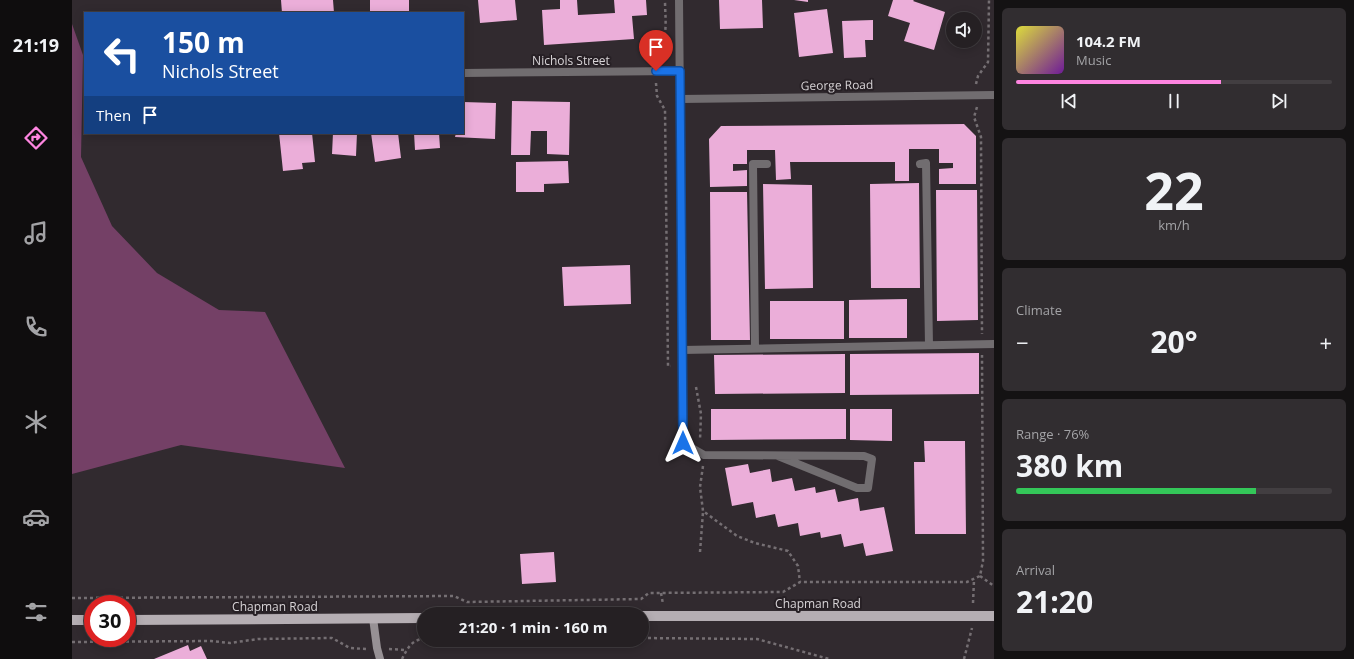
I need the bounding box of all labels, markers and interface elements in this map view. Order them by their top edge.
map controls [946,12,982,48]
button: sound [946,12,982,48]
text: 150 m [162,23,245,61]
icon: left [96,28,148,80]
pin [639,30,673,71]
text: 104.2 FM [1076,31,1141,51]
text: 21:19 [13,33,59,57]
icon: arrive [645,36,667,58]
text: Music [1076,51,1111,69]
street label: Nichols Street [532,52,610,69]
text: Nichols Street [162,59,279,83]
street label: George Road [801,76,873,94]
icon: previous [1058,90,1080,112]
icon: pause [1163,90,1185,112]
icon: next [1268,90,1290,112]
icon: arrive [139,104,161,126]
text: Then [96,105,131,125]
icon: directions [22,124,50,152]
text: 22 [1144,154,1204,225]
text: km/h [1158,216,1190,234]
icon: music [22,219,50,247]
text: Climate [1016,301,1062,319]
icon: phone [22,313,50,341]
text: 20° [1150,321,1198,362]
text: − [1016,327,1029,357]
text: + [1319,327,1332,357]
icon: climate [22,408,50,436]
position arrow [662,422,704,464]
text: Range · 76% [1016,425,1089,443]
text: 380 km [1016,445,1123,486]
icon: car [22,503,50,531]
text: Arrival [1016,561,1055,579]
text: 21:20 [1016,581,1093,622]
speed limit sign: 30 [84,595,136,647]
street label: Chapman Road [775,595,861,612]
icon: filters [22,598,50,626]
street label: Chapman Road [232,598,318,615]
text: 21:20 · 1 min · 160 m [459,617,607,637]

